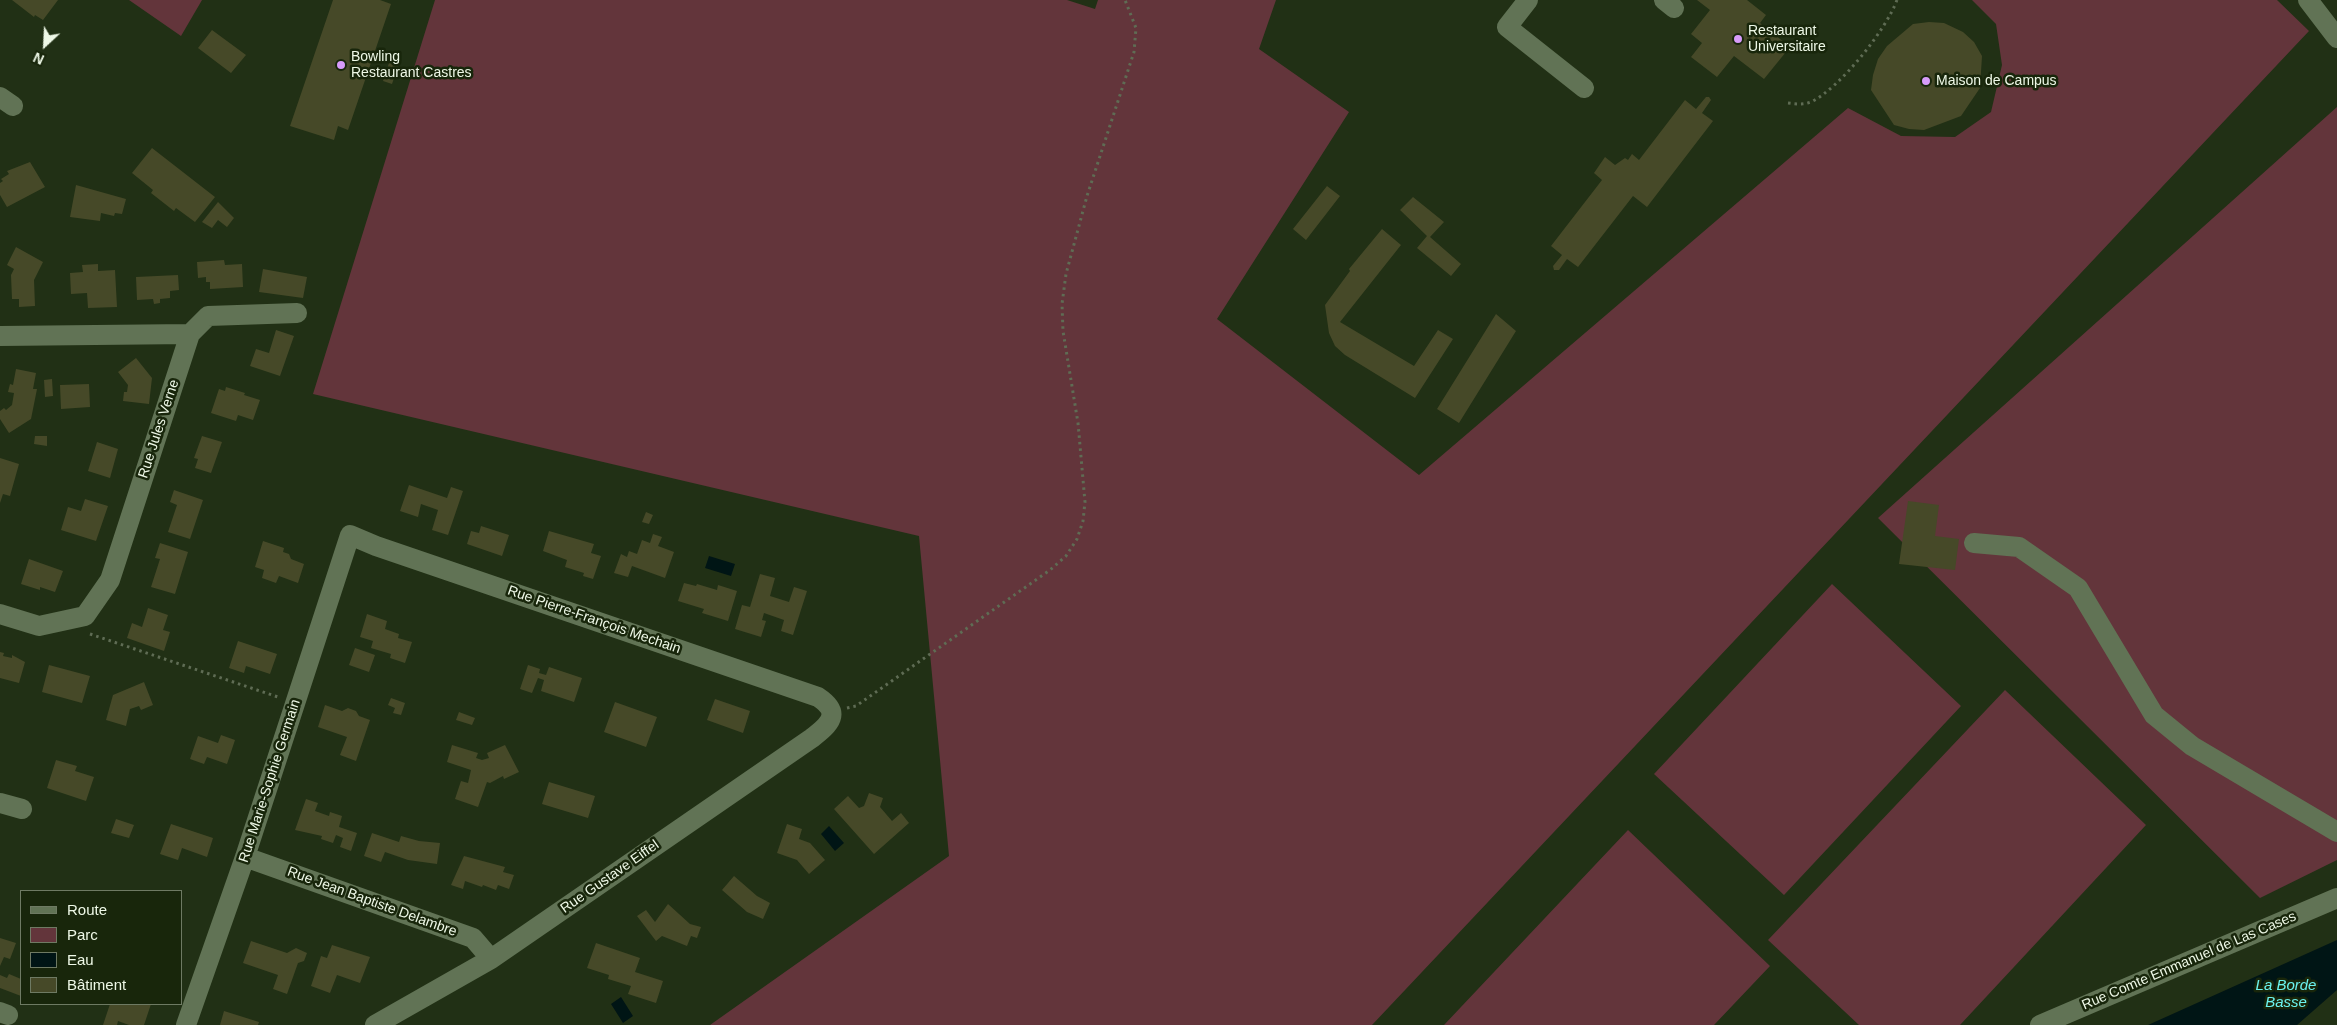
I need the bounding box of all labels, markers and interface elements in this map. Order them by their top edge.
north arrow [20,20,70,70]
place label: Restaurant Universitaire [1748,23,1826,56]
marker: Restaurant Universitaire [1732,33,1744,45]
text: N [31,49,47,68]
place label: Bowling Restaurant Castres [351,49,472,82]
marker: Bowling Restaurant Castres [335,59,347,71]
place label: Maison de Campus [1936,73,2057,89]
marker: Maison de Campus [1920,75,1932,87]
street label: Rue Jules Verne [135,378,183,480]
street label: Rue Pierre-François Mechain [505,582,683,658]
street label: Rue Marie-Sophie Germain [236,697,304,865]
street label: Rue Gustave Eiffel [557,837,663,917]
street label: Rue Jean Baptiste Delambre [285,863,459,941]
legend [20,890,182,1005]
text: Route [67,901,107,918]
street label: Rue Comte Emmanuel de Las Cases [2079,908,2299,1014]
text: Parc [67,926,98,943]
text: Eau [67,951,94,968]
text: Bâtiment [67,976,126,993]
water label: La Borde Basse [2256,977,2316,1012]

